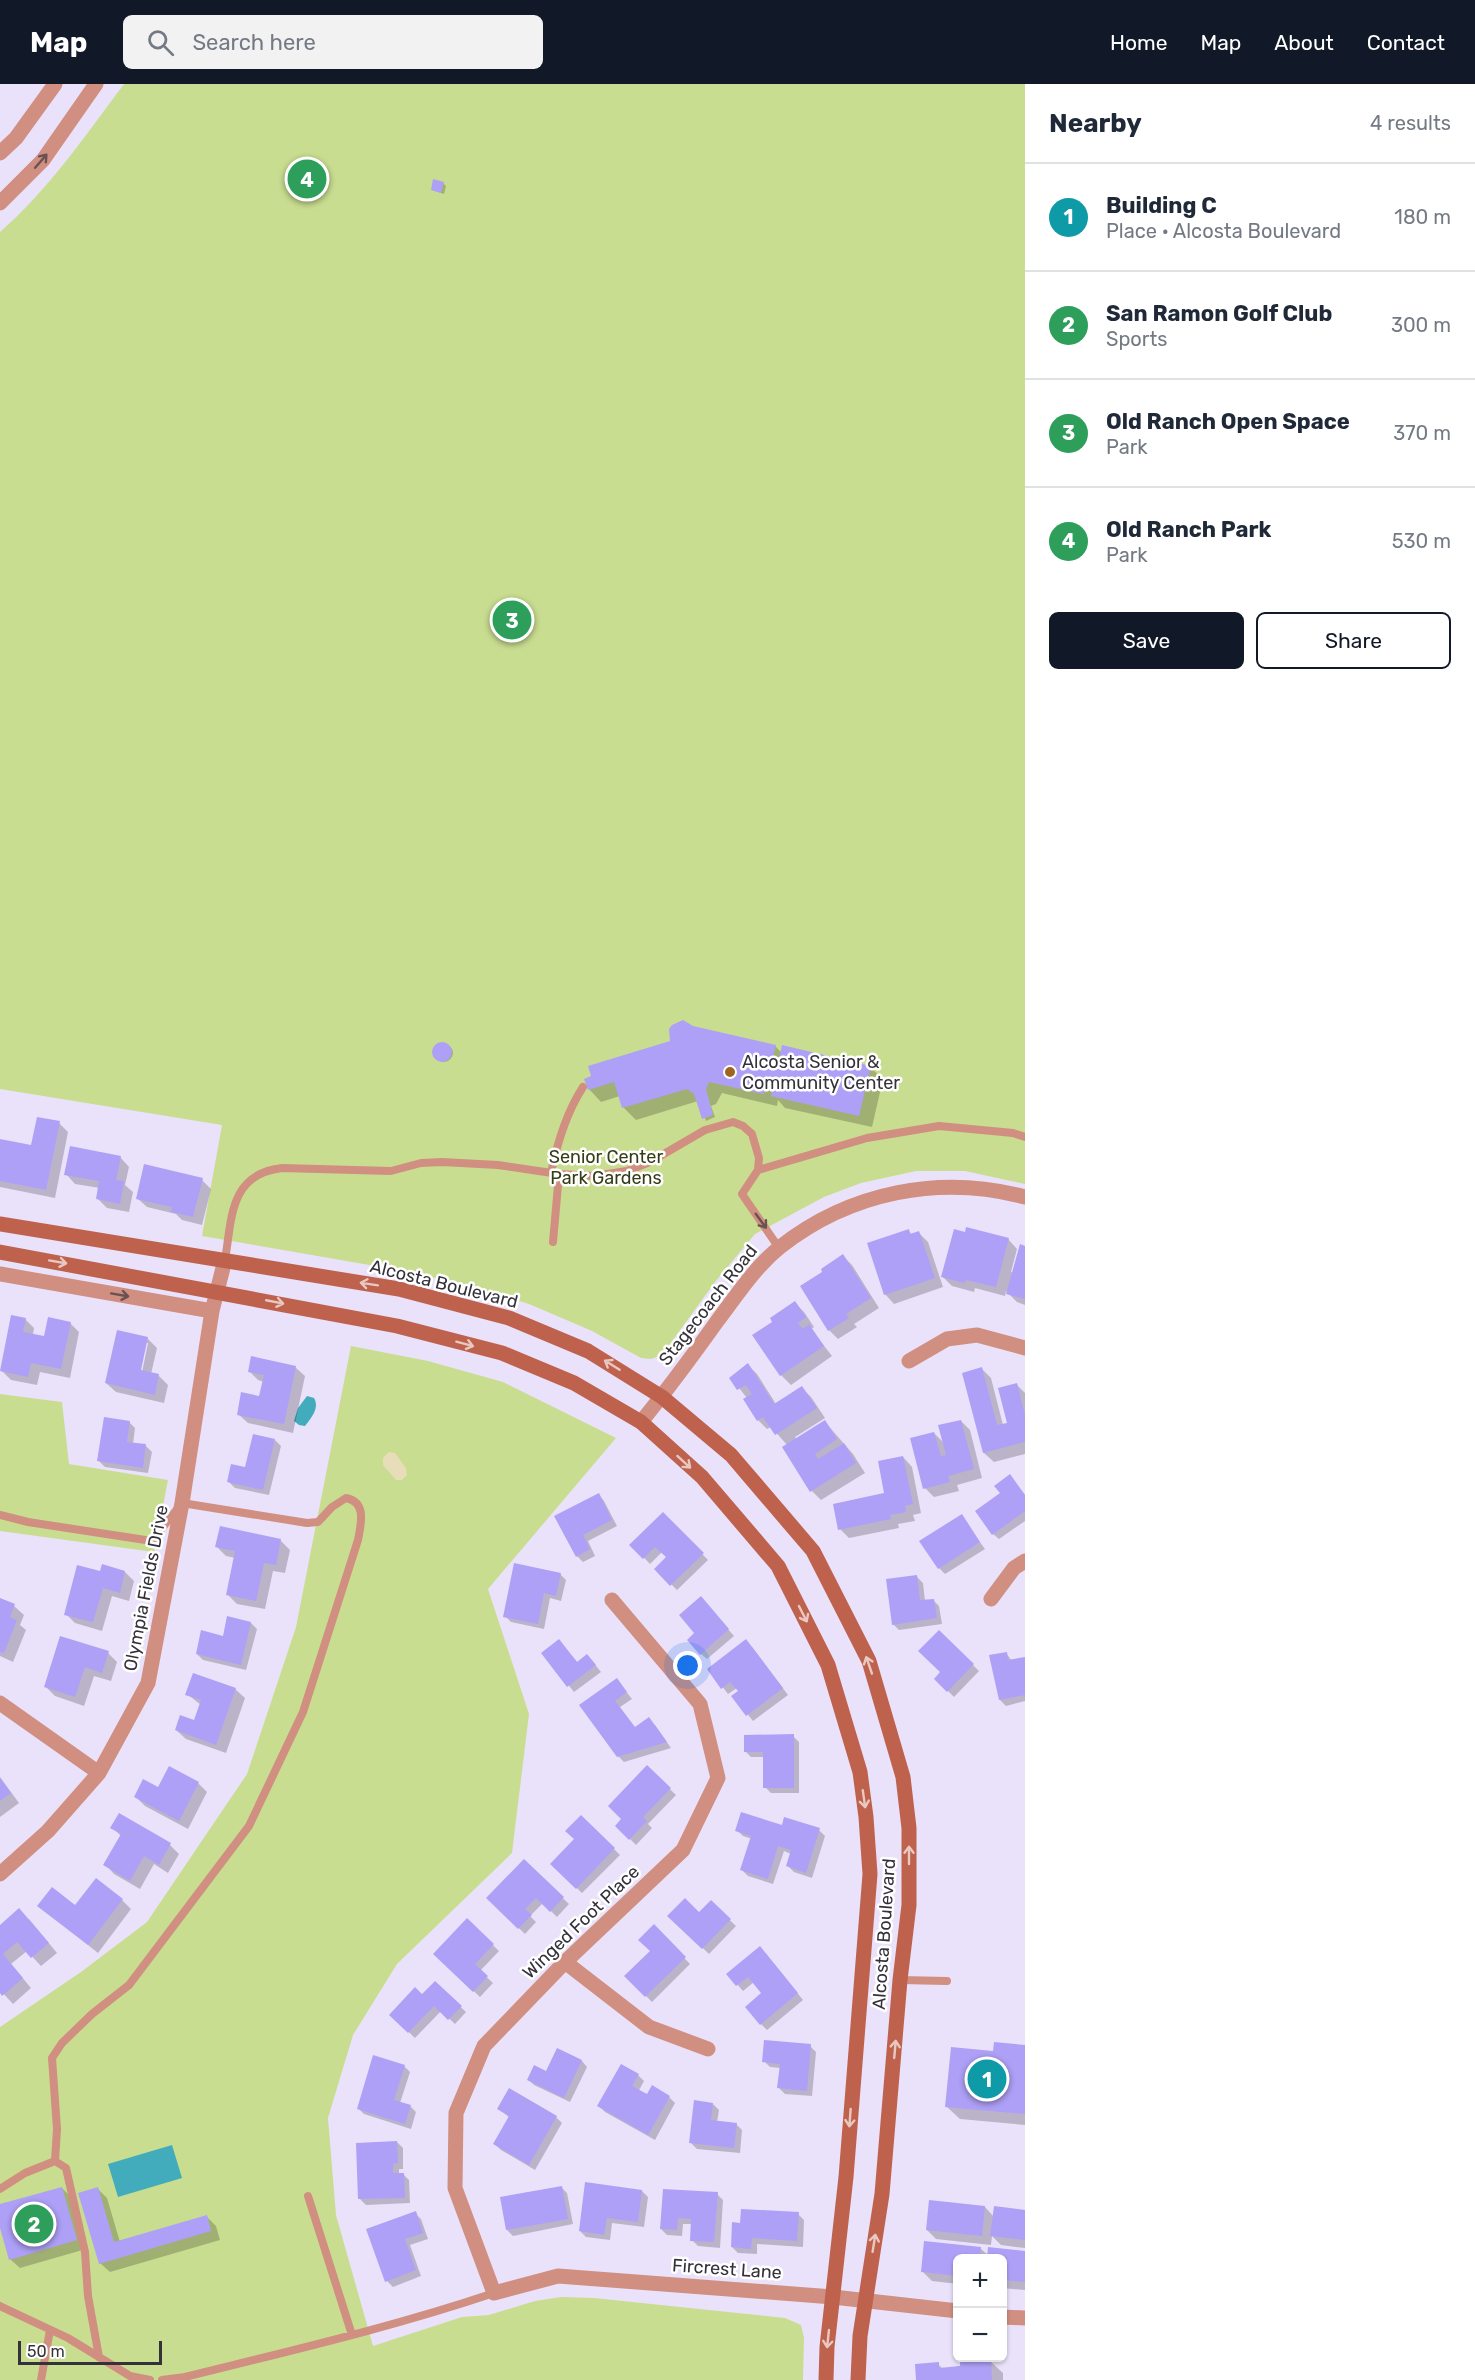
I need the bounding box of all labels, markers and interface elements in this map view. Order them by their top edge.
search box [123,15,543,69]
text: Map [30,26,87,59]
icon: search [144,26,177,59]
text: Search here [192,29,316,56]
text: Home [1110,30,1167,55]
text: Map [1200,30,1241,55]
text: About [1274,30,1334,55]
text: Contact [1367,30,1445,55]
text: Nearby [1049,108,1142,139]
text: 4 results [1370,111,1451,135]
one-way arrow [34,153,47,169]
pin: 4 [288,156,326,202]
text: Building C [1106,192,1217,219]
text: 1 [1064,205,1073,229]
text: 180 m [1394,205,1451,229]
text: Place · Alcosta Boulevard [1106,219,1341,243]
text: San Ramon Golf Club [1106,300,1332,327]
text: 2 [1062,313,1075,337]
text: 300 m [1391,313,1451,337]
text: Sports [1106,327,1167,351]
text: Old Ranch Open Space [1106,408,1350,435]
text: 3 [1062,421,1075,445]
text: 370 m [1393,421,1451,445]
text: Park [1106,435,1148,459]
text: Old Ranch Park [1106,516,1271,543]
text: 4 [1062,529,1075,553]
text: 530 m [1392,529,1451,553]
text: Park [1106,543,1148,567]
pin: 3 [492,598,532,642]
button: Save [1049,612,1244,669]
button: Share [1256,612,1451,669]
place label: Alcosta Senior & Community Center [742,1051,900,1094]
marker: Alcosta Senior & Community Center [723,1065,737,1079]
park label: Senior Center Park Gardens [549,1146,663,1189]
one-way arrow [755,1212,767,1228]
street label: Stagecoach Road [654,1240,762,1370]
street label: Alcosta Boulevard [368,1255,520,1313]
one-way arrow [47,1257,67,1268]
one-way arrow [360,1278,379,1289]
one-way arrow [109,1289,129,1300]
one-way arrow [264,1297,284,1308]
one-way arrow [455,1338,474,1350]
one-way arrow [604,1359,621,1371]
one-way arrow [676,1454,691,1468]
street label: Olympia Fields Drive [119,1503,173,1673]
one-way arrow [797,1605,809,1623]
your location [673,1651,702,1680]
one-way arrow [863,1656,874,1675]
one-way arrow [858,1788,869,1808]
one-way arrow [903,1845,915,1865]
street label: Alcosta Boulevard [868,1858,900,2010]
street label: Winged Foot Place [518,1861,644,1983]
one-way arrow [889,2040,900,2060]
pin: 1 [968,2056,1006,2102]
one-way arrow [845,2108,856,2128]
pin: 2 [15,2202,54,2246]
one-way arrow [869,2234,880,2253]
street label: Fircrest Lane [671,2254,783,2284]
map controls [953,2254,1007,2362]
button: + [953,2254,1007,2308]
button: − [953,2308,1007,2362]
one-way arrow [822,2328,833,2348]
scale bar [18,2338,162,2366]
text: 50 m [27,2342,65,2361]

